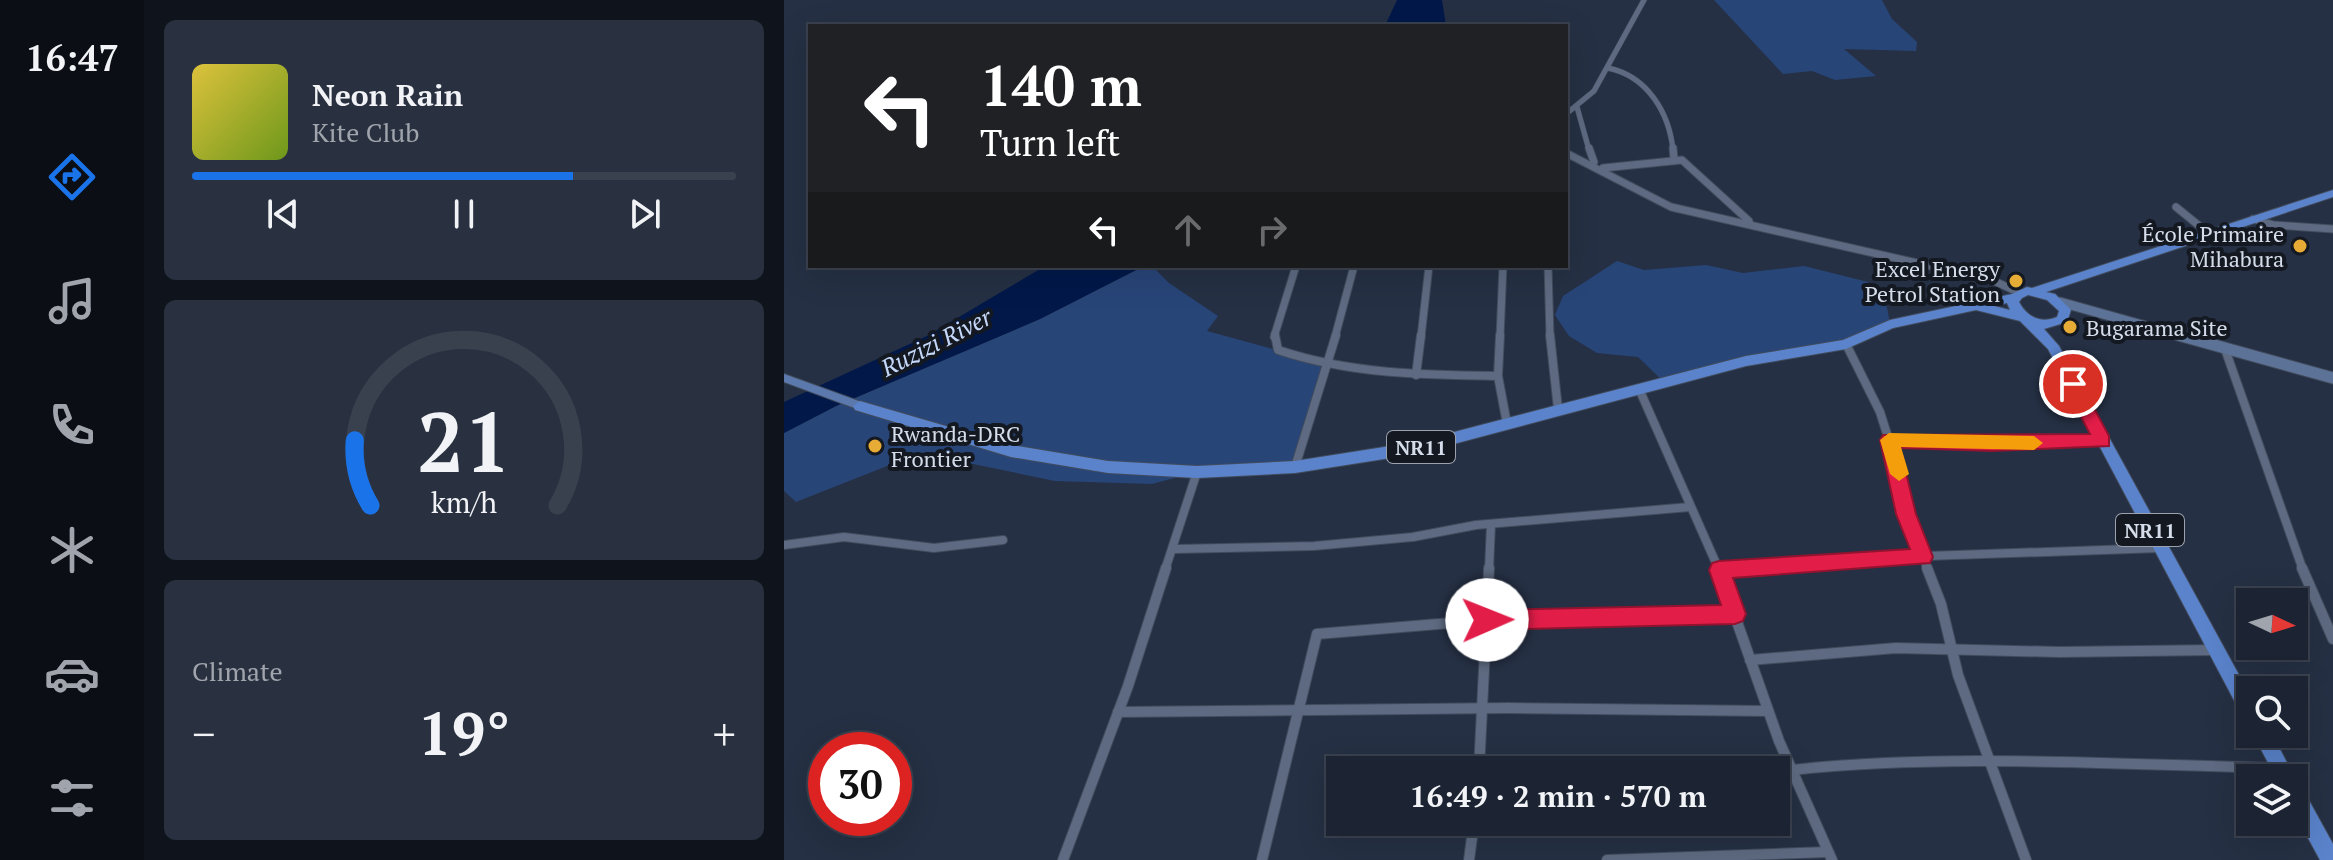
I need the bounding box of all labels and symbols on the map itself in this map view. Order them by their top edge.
place label: École Primaire Mihabura [2142,219,2284,273]
marker: École Primaire Mihabura [2291,237,2309,255]
place label: Excel Energy Petrol Station [1865,254,2001,308]
marker: Excel Energy Petrol Station [2007,272,2025,290]
water label: Ruzizi River [874,300,998,384]
place label: Bugarama Site [2086,313,2227,342]
marker: Bugarama Site [2061,318,2079,336]
pin [2039,350,2107,418]
place label: Rwanda-DRC Frontier [891,419,1020,473]
road number: NR11 [1387,431,1455,463]
marker: Rwanda-DRC Frontier [866,437,884,455]
road number: NR11 [2116,514,2184,546]
position arrow [1445,578,1529,662]
north arrow [2236,588,2308,660]
speed limit sign: 30 [808,732,912,836]

